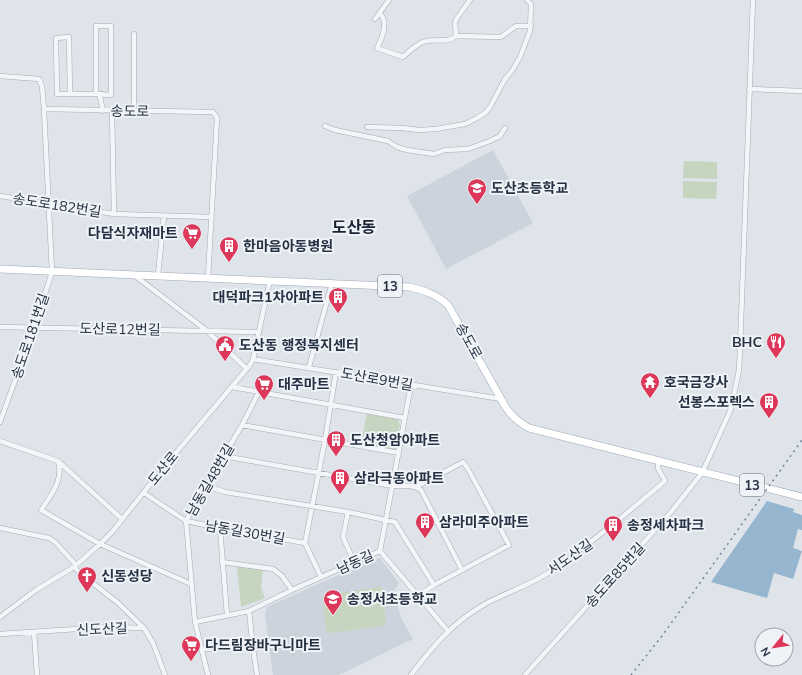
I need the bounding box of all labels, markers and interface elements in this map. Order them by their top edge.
street label: 송도로 [111,102,150,120]
school or university icon: 도산초등학교 [466,177,488,205]
place label: 도산초등학교 [491,179,568,197]
street label: 송도로182번길 [11,189,103,221]
district label: 도산동 [332,217,376,237]
supermarket icon: 다담식자재마트 [181,222,203,250]
place label: 다담식자재마트 [88,224,178,242]
building icon: 한마음아동병원 [218,235,240,263]
place label: 한마음아동병원 [243,237,333,255]
road number: 13 [378,275,402,297]
building icon: 대덕파크1차아파트 [327,286,349,314]
place label: 대덕파크1차아파트 [213,288,324,306]
street label: 송도로181번길 [7,291,53,381]
street label: 도산로12번길 [79,319,161,339]
street label: 송도로 [452,320,486,362]
restaurant icon: BHC [765,331,787,359]
place label: BHC [732,333,762,351]
public building icon: 도산동 행정복지센터 [214,334,236,362]
place label: 도산동 행정복지센터 [239,336,359,354]
street label: 도산로9번길 [340,364,414,394]
temple icon: 호국금강사 [639,371,661,399]
supermarket icon: 대주마트 [253,373,275,401]
place label: 호국금강사 [664,373,729,391]
place label: 대주마트 [278,375,330,393]
building icon: 선봉스포렉스 [758,391,780,419]
place label: 선봉스포렉스 [678,393,755,411]
building icon: 도산청암아파트 [325,429,347,457]
place label: 도산청암아파트 [350,431,440,449]
street label: 남동길48번길 [182,440,238,520]
street label: 도산로 [144,447,182,489]
building icon: 삼라극동아파트 [329,467,351,495]
place label: 삼라극동아파트 [354,469,444,487]
road number: 13 [740,474,764,496]
building icon: 삼라미주아파트 [414,511,436,539]
place label: 삼라미주아파트 [439,513,529,531]
building icon: 송정세차파크 [602,514,624,542]
street label: 남동길30번길 [203,516,287,548]
place label: 송정세차파크 [627,516,704,534]
street label: 서도산길 [544,535,596,579]
street label: 송도로85번길 [581,539,649,611]
street label: 남동길 [334,546,376,578]
church icon: 신동성당 [76,565,98,593]
place label: 신동성당 [101,567,153,585]
school or university icon: 송정서초등학교 [322,588,344,616]
place label: 송정서초등학교 [347,590,437,608]
street label: 신도산길 [76,619,128,639]
north arrow [754,627,794,667]
supermarket icon: 다드림장바구니마트 [180,634,202,662]
place label: 다드림장바구니마트 [205,636,321,654]
text: N [757,645,773,659]

